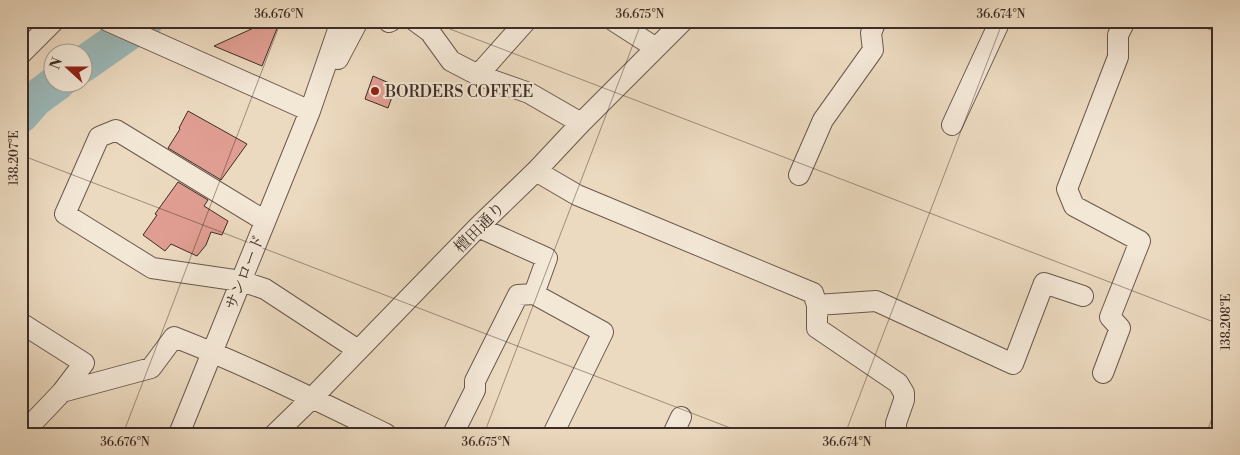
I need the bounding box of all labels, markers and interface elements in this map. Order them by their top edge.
text: 36.676°N [254,7,304,22]
text: 36.675°N [616,7,665,22]
text: 36.674°N [976,7,1026,22]
north arrow [42,42,92,92]
text: N [46,55,67,72]
place label: BORDERS COFFEE [384,82,533,102]
marker: BORDERS COFFEE [369,85,381,97]
text: 138.207°E [7,130,22,186]
street label: 檀田通り [450,198,509,257]
street label: サンロード [221,232,269,313]
text: 138.208°E [1219,294,1234,350]
text: 36.676°N [100,435,150,450]
text: 36.675°N [462,435,511,450]
text: 36.674°N [822,435,872,450]

